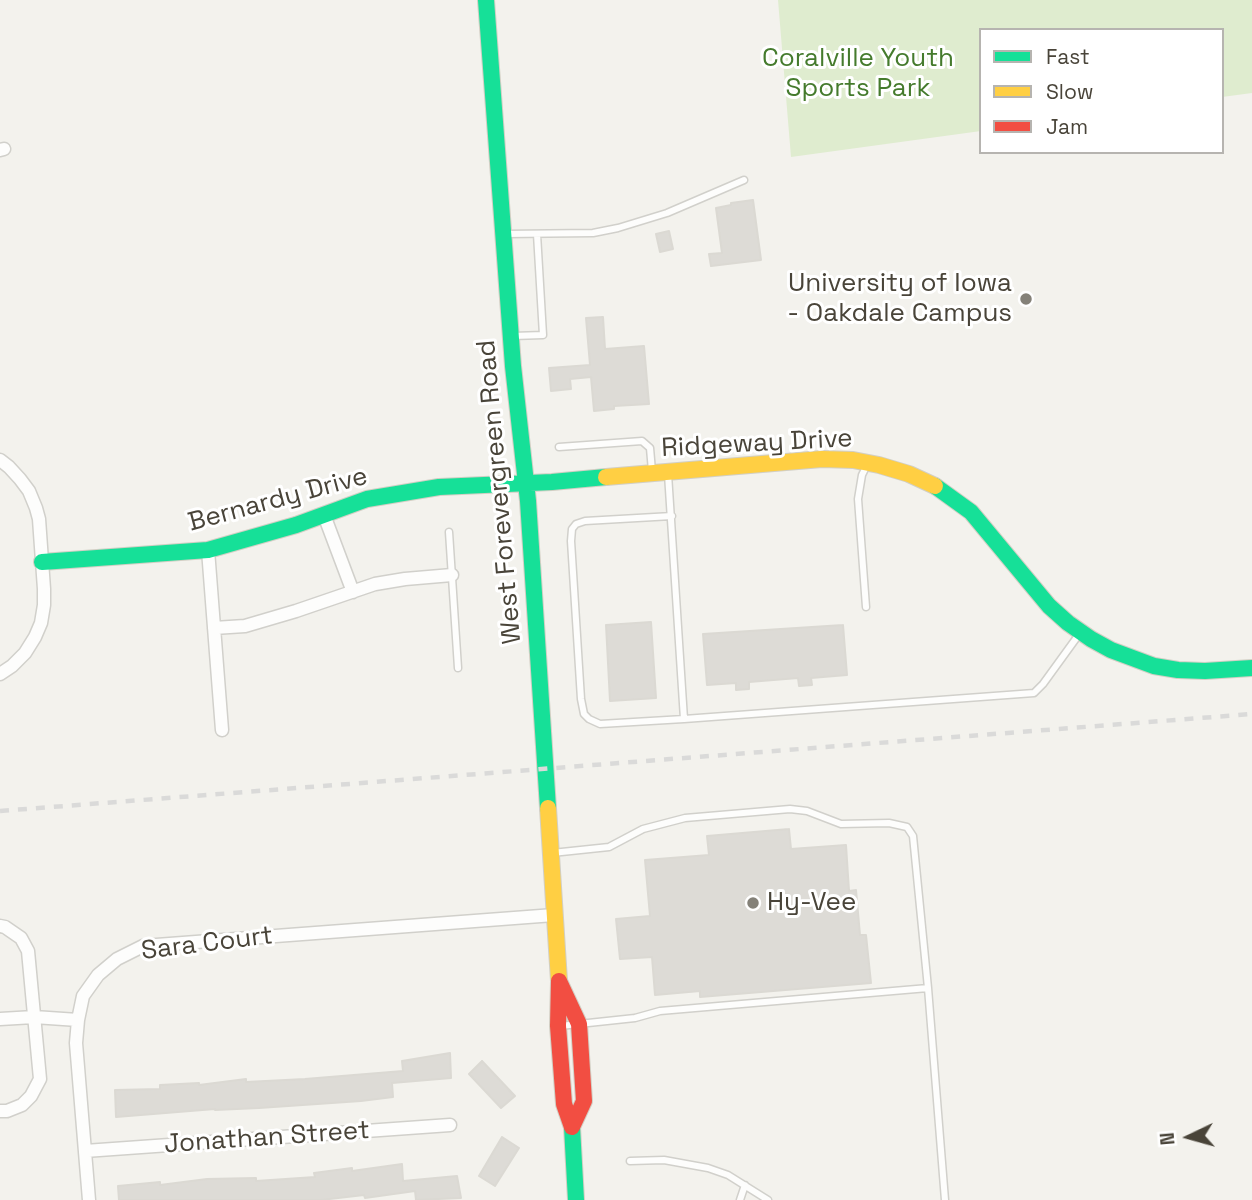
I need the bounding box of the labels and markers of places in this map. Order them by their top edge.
place label: University of Iowa - Oakdale Campus [787,268,1012,330]
marker: University of Iowa - Oakdale Campus [1018,291,1034,307]
place label: Hy-Vee [767,887,856,919]
marker: Hy-Vee [745,895,761,911]

